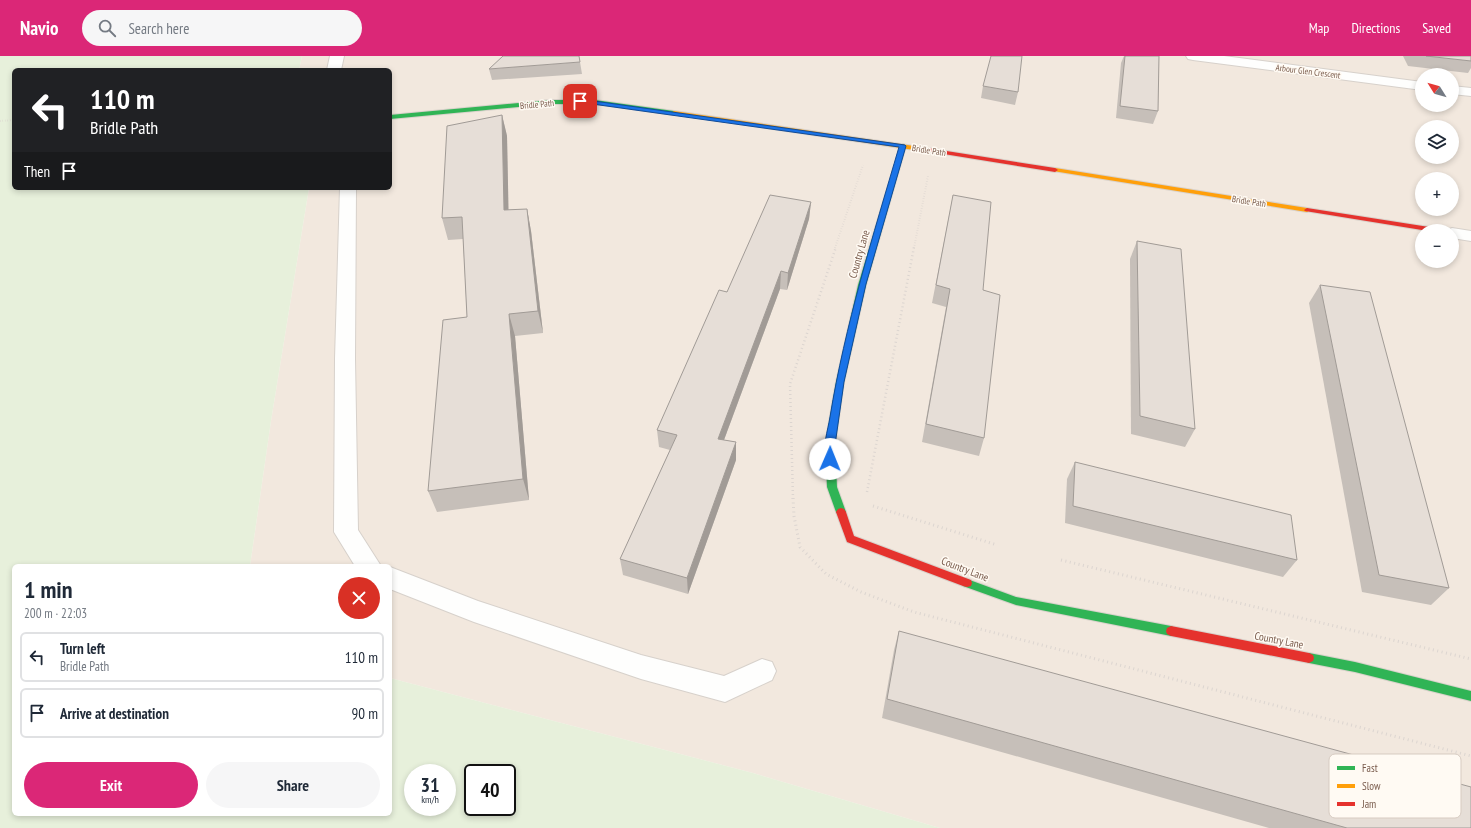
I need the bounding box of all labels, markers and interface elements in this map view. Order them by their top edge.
search box [82,10,362,46]
text: Navio [20,16,58,40]
icon: search [96,17,118,39]
text: Search here [128,19,189,38]
text: Map [1309,19,1329,37]
text: Directions [1351,19,1400,37]
text: Saved [1422,19,1451,37]
street label: Arbour Glen Crescent [1275,62,1342,81]
north arrow [1415,68,1459,112]
map controls [1415,68,1459,268]
text: 110 m [90,80,154,117]
icon: left [24,84,76,136]
pin [563,84,597,118]
icon: arrive [569,90,591,112]
street label: Bridle Path [520,97,555,111]
text: Bridle Path [90,116,158,139]
button: layers [1415,120,1459,164]
street label: Bridle Path [911,142,947,158]
icon: arrive [58,160,80,182]
text: Then [24,162,50,181]
button: + [1415,172,1459,216]
street label: Bridle Path [1231,193,1267,209]
button: − [1415,224,1459,268]
street label: Country Lane [845,228,873,280]
position arrow [809,438,851,480]
street label: Country Lane [939,554,991,585]
text: 1 min [24,574,72,605]
button: close [338,577,380,619]
text: 200 m · 22:03 [24,605,87,622]
street label: Country Lane [1253,628,1305,652]
text: Turn left [60,639,105,658]
icon: left [26,646,48,668]
text: 110 m [345,648,378,667]
text: Bridle Path [60,658,109,675]
icon: arrive [26,702,48,724]
text: Arrive at destination [60,704,169,723]
text: 90 m [352,704,378,723]
legend [1329,754,1461,818]
text: Fast [1362,761,1378,775]
button: Exit [24,762,198,808]
button: Share [206,762,380,808]
speed limit sign: 40 [464,764,516,816]
text: 31 [420,772,440,798]
text: Slow [1362,779,1381,793]
text: km/h [421,793,439,806]
text: Jam [1361,797,1376,811]

